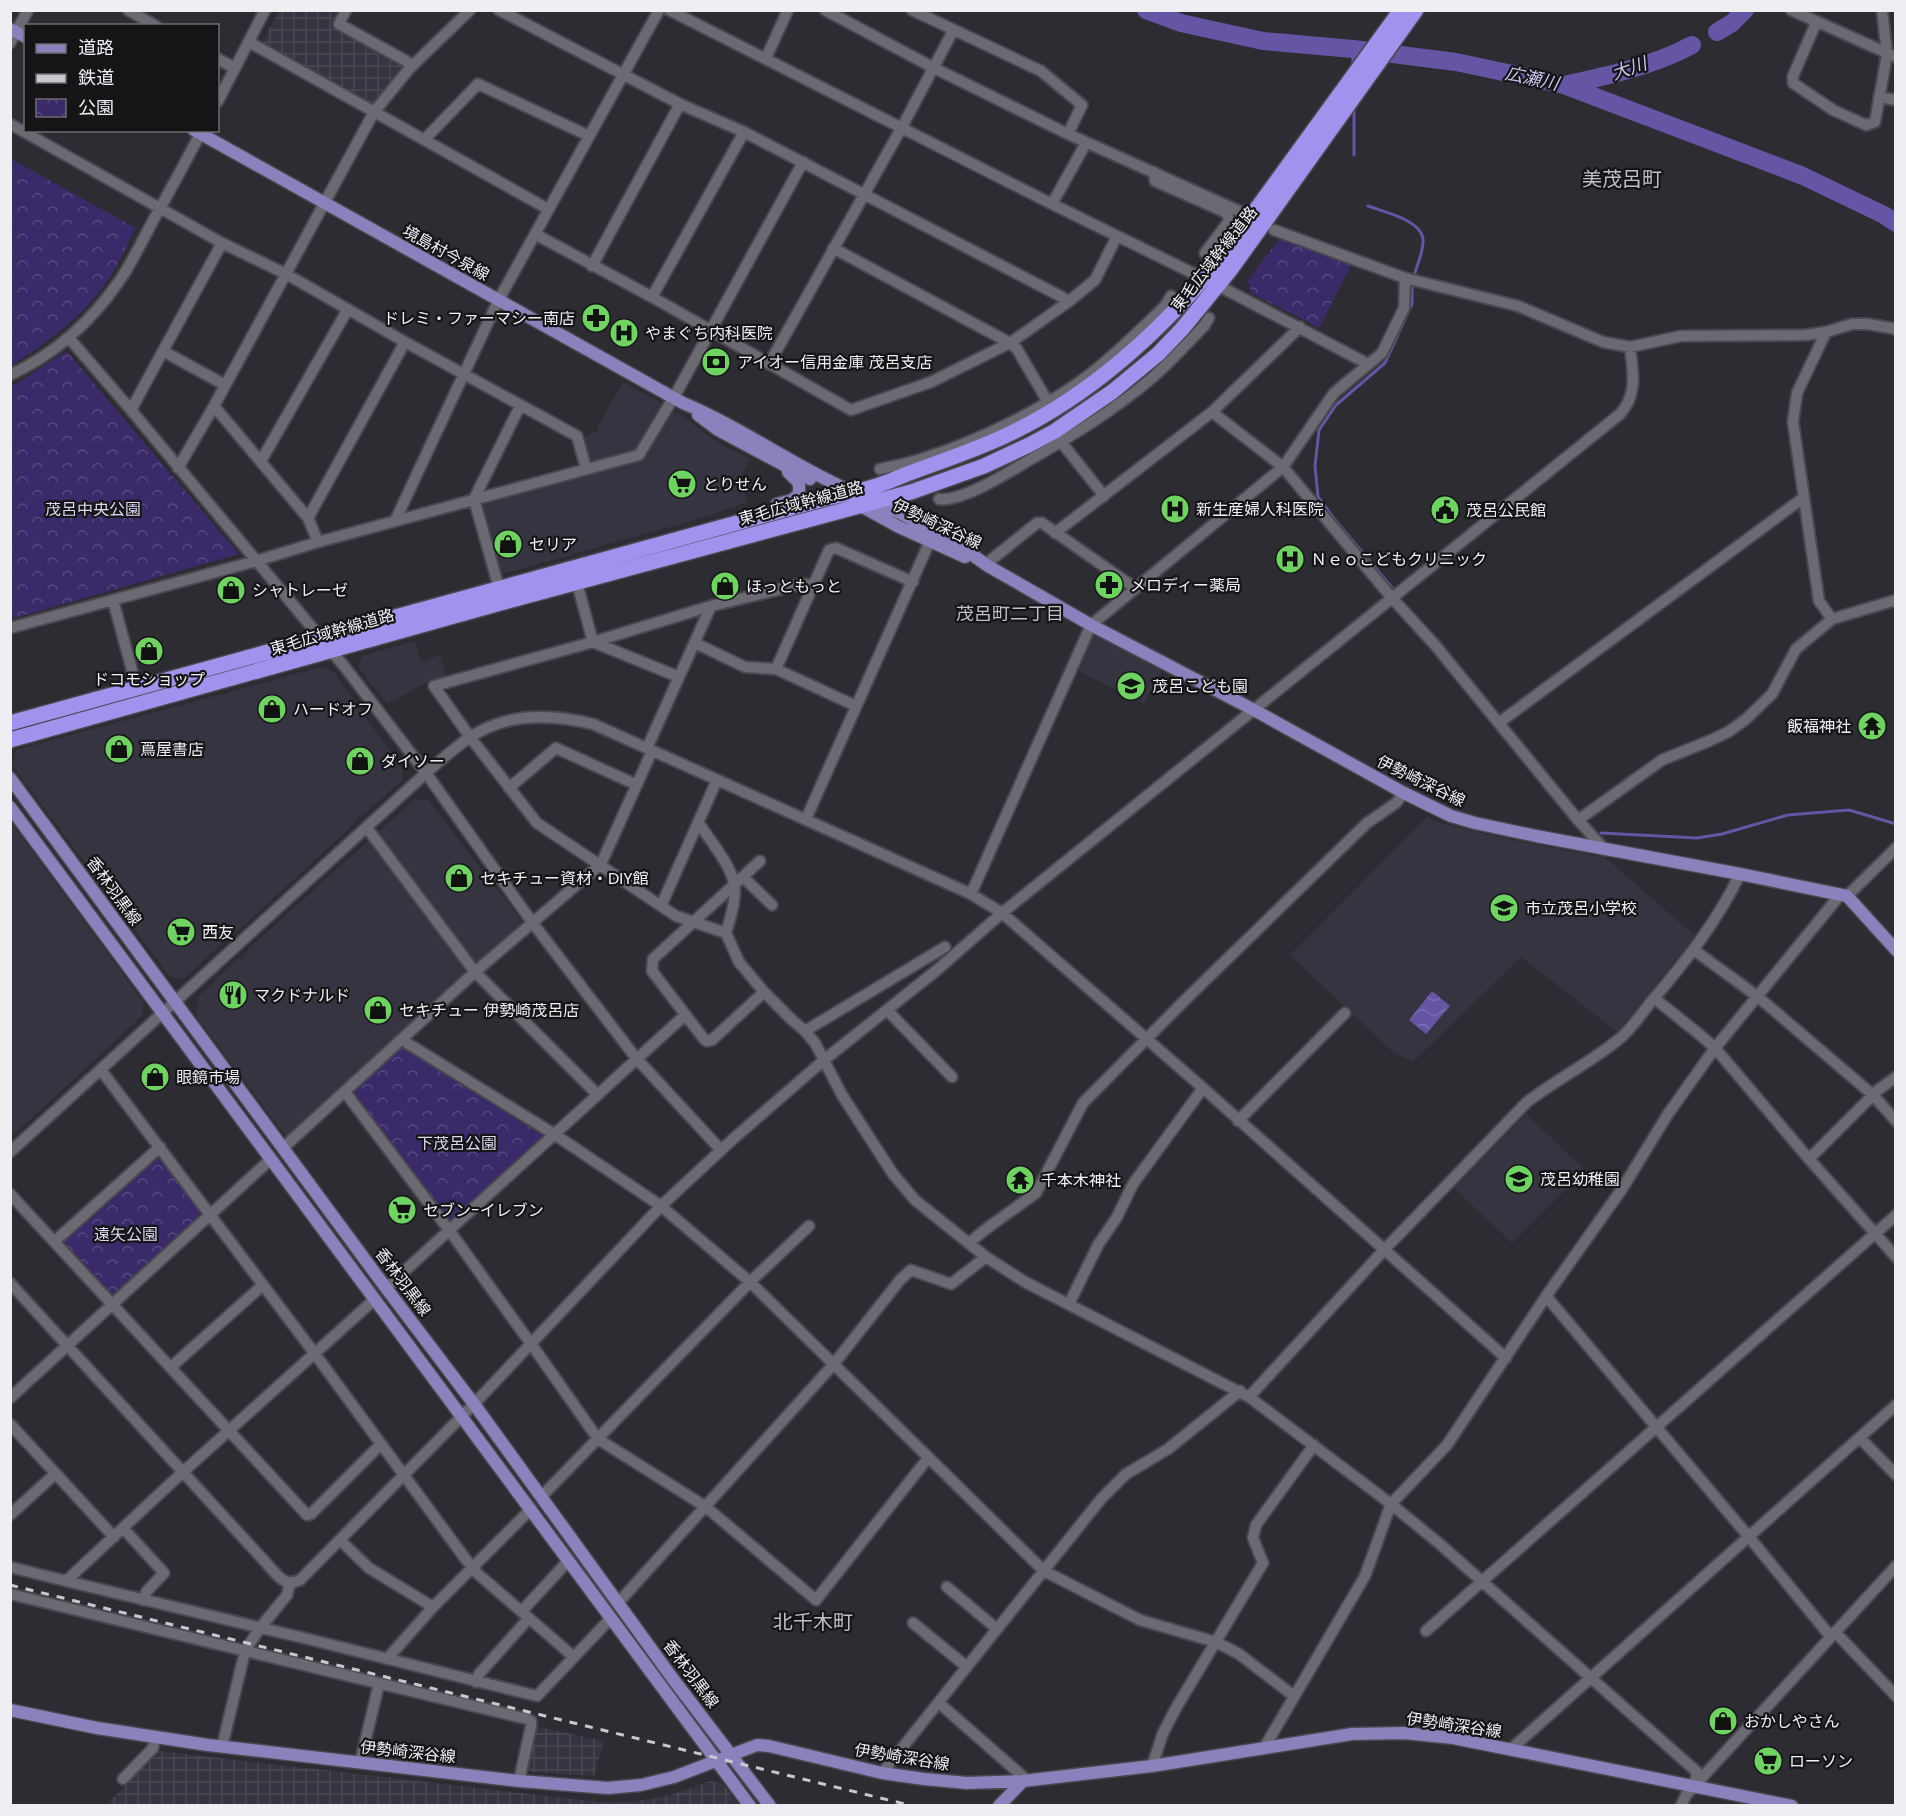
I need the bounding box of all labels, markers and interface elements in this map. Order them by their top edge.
legend [24,24,219,132]
text: 道路 [78,35,114,60]
water label: 大川 [1608,50,1652,86]
water label: 広瀬川 [1503,60,1563,96]
text: 鉄道 [78,65,114,90]
text: 公園 [78,95,114,120]
district label: 美茂呂町 [1582,165,1662,193]
street label: 東毛広域幹線道路 [1166,201,1262,317]
street label: 境島村今泉線 [398,220,494,286]
pharmacy icon: ドレミ・ファーマシー南店 [580,302,612,334]
place label: ドレミ・ファーマシー南店 [383,307,575,330]
hospital icon: やまぐち内科医院 [608,317,640,349]
place label: やまぐち内科医院 [645,322,773,345]
bank icon: アイオー信用金庫 茂呂支店 [700,346,732,378]
place label: アイオー信用金庫 茂呂支店 [737,351,932,374]
supermarket icon: とりせん [666,468,698,500]
place label: とりせん [703,473,767,496]
street label: 東毛広域幹線道路 [736,475,866,531]
street label: 伊勢崎深谷線 [889,493,985,555]
hospital icon: 新生産婦人科医院 [1159,493,1191,525]
public building icon: 茂呂公民館 [1429,494,1461,526]
park label: 茂呂中央公園 [45,498,141,521]
place label: 新生産婦人科医院 [1196,498,1324,521]
place label: 茂呂公民館 [1466,499,1546,522]
shop icon: セリア [492,528,524,560]
place label: セリア [529,533,577,556]
hospital icon: Ｎｅｏこどもクリニック [1274,543,1306,575]
place label: Ｎｅｏこどもクリニック [1311,548,1487,571]
pharmacy icon: メロディー薬局 [1093,569,1125,601]
shop icon: ほっともっと [709,570,741,602]
shop icon: シャトレーゼ [215,574,247,606]
place label: メロディー薬局 [1130,574,1241,597]
place label: ほっともっと [746,575,842,598]
place label: シャトレーゼ [252,579,348,602]
district label: 茂呂町二丁目 [956,601,1064,626]
street label: 東毛広域幹線道路 [267,603,397,661]
shop icon: ドコモショップ [133,635,165,667]
place label: ドコモショップ [93,668,205,691]
school or university icon: 茂呂こども園 [1115,670,1147,702]
place label: 茂呂こども園 [1152,675,1248,698]
shop icon: ハードオフ [256,693,288,725]
place label: ハードオフ [293,698,373,721]
temple icon: 飯福神社 [1856,710,1888,742]
place label: 飯福神社 [1787,715,1851,738]
shop icon: 蔦屋書店 [103,733,135,765]
place label: 蔦屋書店 [140,738,204,761]
shop icon: ダイソー [344,745,376,777]
place label: ダイソー [381,750,445,773]
street label: 伊勢崎深谷線 [1373,750,1469,812]
street label: 香林羽黒線 [81,852,147,930]
shop icon: セキチュー資材・DIY館 [443,862,475,894]
place label: セキチュー資材・DIY館 [480,867,649,890]
school or university icon: 市立茂呂小学校 [1488,892,1520,924]
place label: 市立茂呂小学校 [1525,897,1637,920]
supermarket icon: 西友 [165,916,197,948]
place label: 西友 [202,921,234,944]
restaurant icon: マクドナルド [217,979,249,1011]
place label: マクドナルド [254,984,350,1007]
shop icon: セキチュー 伊勢崎茂呂店 [362,994,394,1026]
place label: セキチュー 伊勢崎茂呂店 [399,999,579,1022]
shop icon: 眼鏡市場 [139,1061,171,1093]
place label: 眼鏡市場 [176,1066,240,1089]
park label: 下茂呂公園 [417,1132,497,1155]
school or university icon: 茂呂幼稚園 [1503,1163,1535,1195]
temple icon: 千本木神社 [1004,1164,1036,1196]
place label: 茂呂幼稚園 [1540,1168,1620,1191]
place label: 千本木神社 [1041,1169,1121,1192]
supermarket icon: セブン-イレブン [386,1194,418,1226]
place label: セブン-イレブン [423,1199,544,1222]
park label: 遠矢公園 [94,1223,158,1246]
street label: 香林羽黒線 [370,1243,436,1321]
district label: 北千木町 [773,1608,853,1636]
street label: 香林羽黒線 [658,1635,724,1713]
shop icon: おかしやさん [1707,1705,1739,1737]
street label: 伊勢崎深谷線 [1405,1707,1503,1743]
place label: おかしやさん [1744,1710,1840,1733]
street label: 伊勢崎深谷線 [359,1736,457,1768]
street label: 伊勢崎深谷線 [853,1738,951,1776]
supermarket icon: ローソン [1752,1745,1784,1777]
place label: ローソン [1789,1750,1853,1773]

